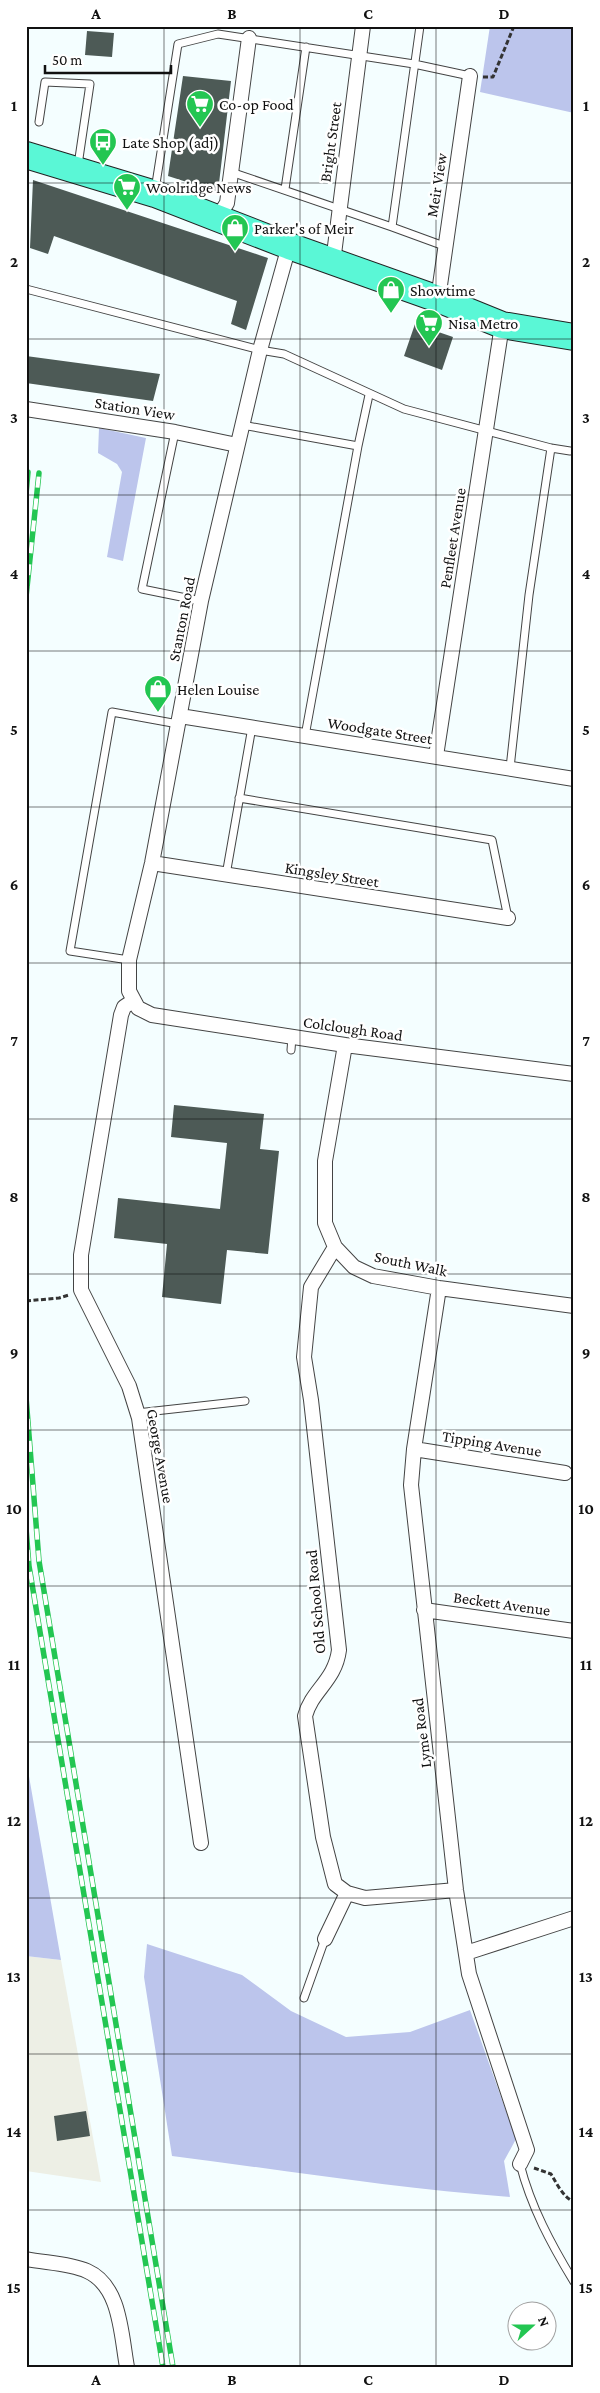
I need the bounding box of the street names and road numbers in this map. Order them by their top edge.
street label: Bright Street [316,100,346,183]
street label: Meir View [423,151,450,219]
street label: Station View [94,394,176,423]
street label: Penfleet Avenue [436,487,469,590]
street label: Stanton Road [165,575,198,663]
street label: Woodgate Street [326,714,434,748]
street label: Kingsley Street [284,859,381,891]
street label: Colclough Road [302,1013,404,1045]
street label: South Walk [373,1247,449,1280]
street label: George Avenue [143,1408,177,1505]
street label: Tipping Avenue [441,1427,543,1461]
street label: Old School Road [302,1549,329,1655]
street label: Beckett Avenue [452,1588,551,1619]
street label: Lyme Road [409,1696,435,1769]

